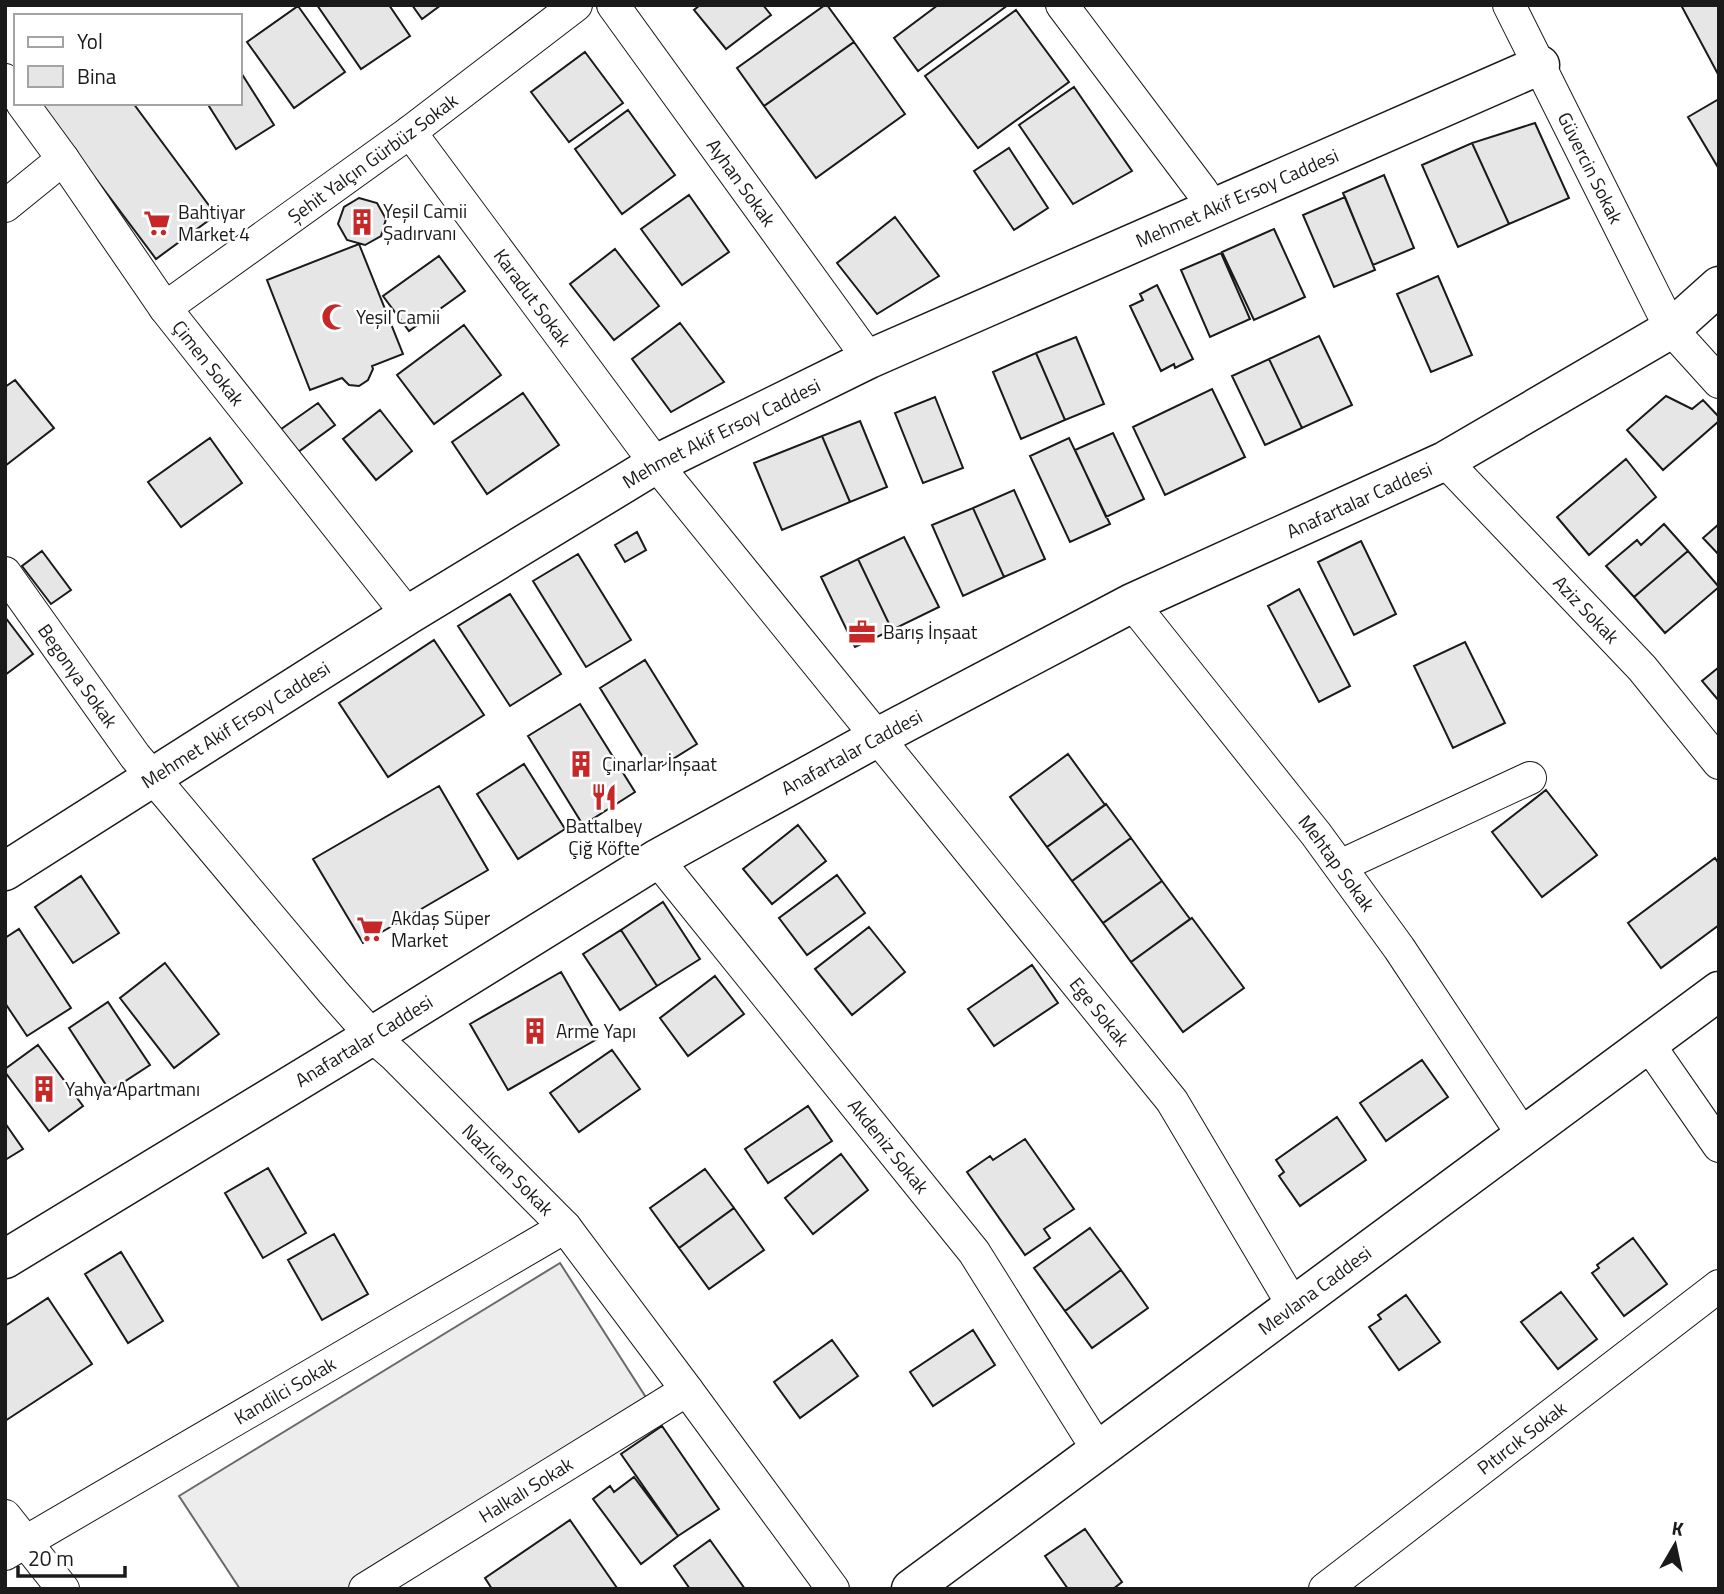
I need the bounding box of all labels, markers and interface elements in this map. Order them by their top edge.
legend [14,14,242,105]
text: Yol [77,25,103,57]
text: Bina [77,60,117,92]
street label: Şehit Yalçın Gürbüz Sokak [281,86,463,230]
street label: Güvercin Sokak [1551,107,1631,228]
street label: Ayhan Sokak [700,132,783,232]
street label: Mehmet Akif Ersoy Caddesi [1131,140,1343,255]
place label: Yeşil Camii Şadırvanı [383,196,467,247]
place label: Bahtiyar Market 4 [178,197,250,248]
building icon: Yeşil Camii Şadırvanı [347,207,377,237]
supermarket icon: Bahtiyar Market 4 [142,208,172,238]
street label: Karadut Sokak [487,242,579,352]
mosque icon: Yeşil Camii [320,302,350,332]
place label: Yeşil Camii [356,302,440,331]
street label: Çimen Sokak [166,313,252,412]
street label: Mehmet Akif Ersoy Caddesi [616,370,825,495]
street label: Anafartalar Caddesi [1281,454,1436,545]
street label: Aziz Sokak [1547,568,1627,650]
street label: Begonya Sokak [31,617,126,734]
office icon: Barış İnşaat [847,617,877,647]
place label: Barış İnşaat [883,617,978,646]
street label: Mehmet Akif Ersoy Caddesi [135,653,335,795]
street label: Anafartalar Caddesi [775,701,927,802]
building icon: Çınarlar İnşaat [566,749,596,779]
place label: Çınarlar İnşaat [602,749,717,778]
restaurant icon: Battalbey Çiğ Köfte [589,782,619,812]
street label: Mehtap Sokak [1292,808,1383,917]
place label: Battalbey Çiğ Köfte [565,811,643,862]
place label: Akdaş Süper Market [391,903,491,954]
supermarket icon: Akdaş Süper Market [355,914,385,944]
street label: Ege Sokak [1063,970,1137,1052]
street label: Anafartalar Caddesi [289,987,438,1094]
building icon: Arme Yapı [520,1016,550,1046]
place label: Arme Yapı [556,1016,636,1045]
building icon: Yahya Apartmanı [29,1074,59,1104]
place label: Yahya Apartmanı [65,1074,200,1103]
street label: Akdeniz Sokak [842,1092,936,1200]
street label: Nazlıcan Sokak [456,1117,561,1222]
street label: Mevlana Caddesi [1251,1238,1377,1342]
street label: Kandilci Sokak [228,1349,341,1431]
street label: Pıtırcık Sokak [1470,1393,1572,1481]
street label: Halkalı Sokak [473,1449,578,1529]
north arrow [1640,1510,1710,1580]
text: K [1670,1513,1686,1543]
scale bar [18,1534,124,1578]
text: 20 m [28,1542,74,1574]

